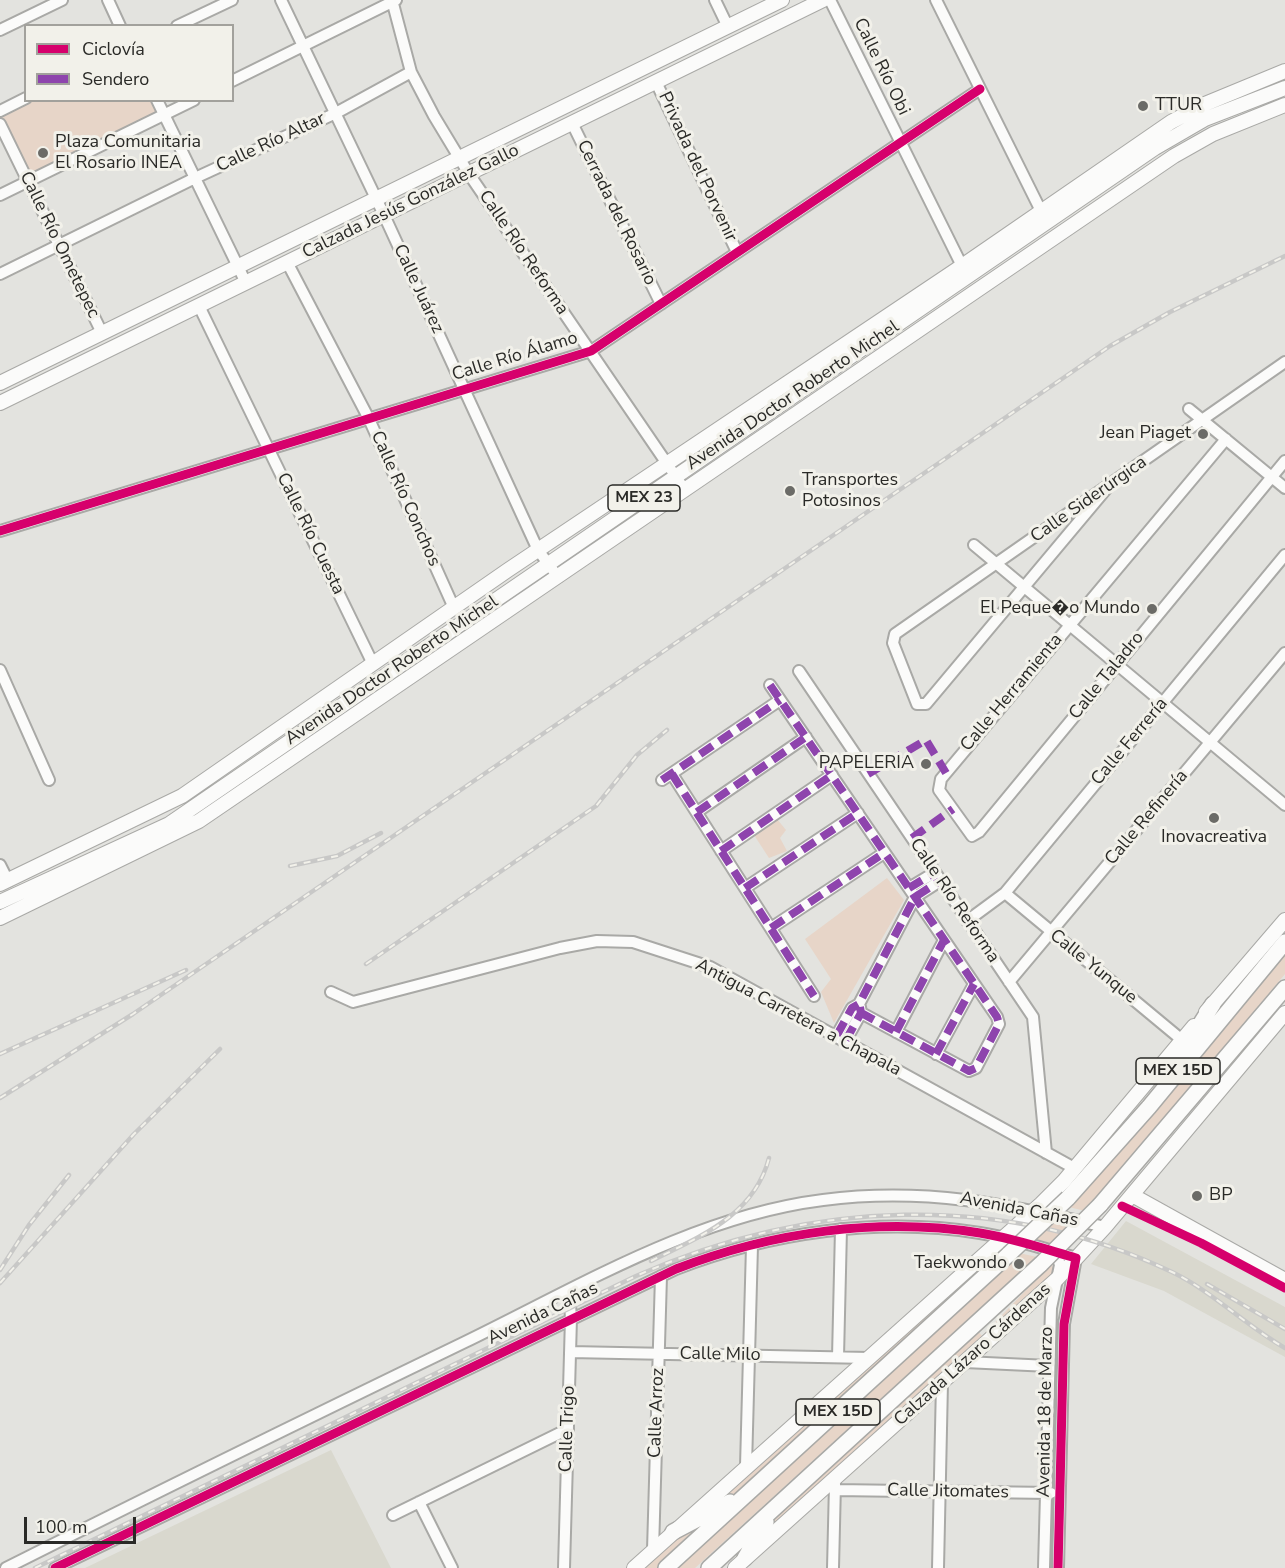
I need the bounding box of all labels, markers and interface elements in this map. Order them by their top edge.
street label: Calle Río Obi [848,15,914,119]
legend [24,24,234,102]
text: Ciclovía [82,37,145,61]
text: Sendero [82,67,149,91]
street label: Privada del Porvenir [653,89,741,245]
place label: TTUR [1155,95,1202,117]
marker: TTUR [1136,99,1150,113]
street label: Calle Río Altar [213,108,329,178]
place label: Plaza Comunitaria El Rosario INEA [55,132,201,174]
street label: Cerrada del Rosario [571,137,661,289]
street label: Calzada Jesús González Gallo [299,140,523,264]
marker: Plaza Comunitaria El Rosario INEA [36,146,50,160]
street label: Calle Río Ometepec [14,168,104,322]
street label: Calle Río Reforma [473,187,573,319]
street label: Calle Juárez [388,241,448,337]
street label: Avenida Doctor Roberto Michel [682,317,904,475]
street label: Calle Río Álamo [449,328,581,386]
place label: Jean Piaget [1100,423,1191,445]
marker: Jean Piaget [1196,427,1210,441]
street label: Calle Río Conchos [365,428,445,570]
street label: Calle Siderúrgica [1027,452,1151,548]
street label: Calle Río Cuesta [271,470,349,598]
place label: Transportes Potosinos [802,470,898,512]
marker: Transportes Potosinos [783,484,797,498]
road number: MEX 23 [608,485,680,511]
street label: Avenida Doctor Roberto Michel [281,592,503,750]
place label: El Peque�o Mundo [980,598,1140,620]
marker: El Peque�o Mundo [1145,602,1159,616]
street label: Calle Taladro [1065,628,1149,724]
street label: Calle Herramienta [956,630,1068,756]
street label: Calle Ferrería [1087,694,1173,790]
place label: PAPELERIA [819,753,914,775]
marker: PAPELERIA [919,757,933,771]
street label: Calle Refinería [1101,766,1193,870]
marker: Inovacreativa [1207,811,1221,825]
place label: Inovacreativa [1161,827,1267,849]
street label: Calle Río Reforma [904,835,1004,967]
street label: Calle Yunque [1045,925,1141,1009]
street label: Antigua Carretera a Chapala [692,955,904,1081]
road number: MEX 15D [1136,1058,1220,1084]
place label: BP [1209,1185,1233,1207]
street label: Avenida Cañas [958,1188,1080,1232]
marker: BP [1190,1189,1204,1203]
place label: Taekwondo [914,1253,1007,1275]
marker: Taekwondo [1012,1257,1026,1271]
street label: Avenida Cañas [484,1278,602,1350]
street label: Calzada Lázaro Cárdenas [890,1279,1056,1431]
street label: Avenida 18 de Marzo [1034,1326,1058,1498]
street label: Calle Milo [679,1343,761,1367]
street label: Calle Arroz [645,1368,669,1458]
street label: Calle Trigo [556,1385,580,1473]
road number: MEX 15D [796,1399,880,1425]
street label: Calle Jitomates [887,1480,1009,1504]
scale bar [27,1505,140,1543]
text: 100 m [35,1515,87,1539]

